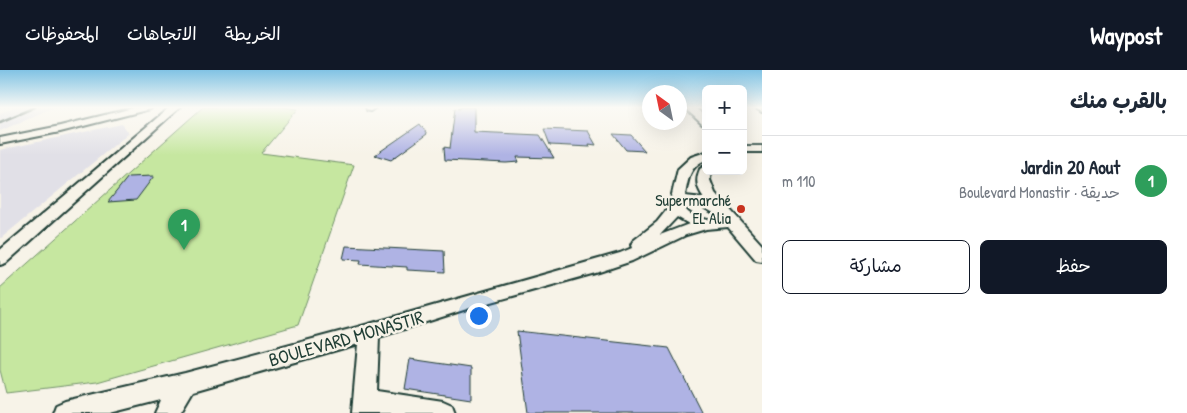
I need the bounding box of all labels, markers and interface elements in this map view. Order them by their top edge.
text: Waypost [1090,19,1162,51]
text: المحفوظات [25,21,99,46]
text: الاتجاهات [127,21,197,46]
text: الخريطة [225,21,281,46]
north arrow [642,85,687,130]
map controls [702,85,747,175]
button: + [702,85,747,130]
text: بالقرب منك [1070,86,1167,115]
button: − [702,130,747,175]
text: Jardin 20 Aout [1021,154,1120,180]
text: 110 m [782,170,815,192]
text: 1 [1148,170,1154,192]
text: حديقة · Boulevard Monastir [959,181,1120,203]
place label: Supermarché EL Alia [655,189,732,229]
marker: Supermarché EL Alia [735,203,747,215]
pin: 1 [168,209,200,250]
button: مشاركة [782,240,970,294]
button: حفظ [980,240,1167,294]
street label: BOULEVARD MONASTIR [265,303,427,373]
your location [466,303,492,329]

